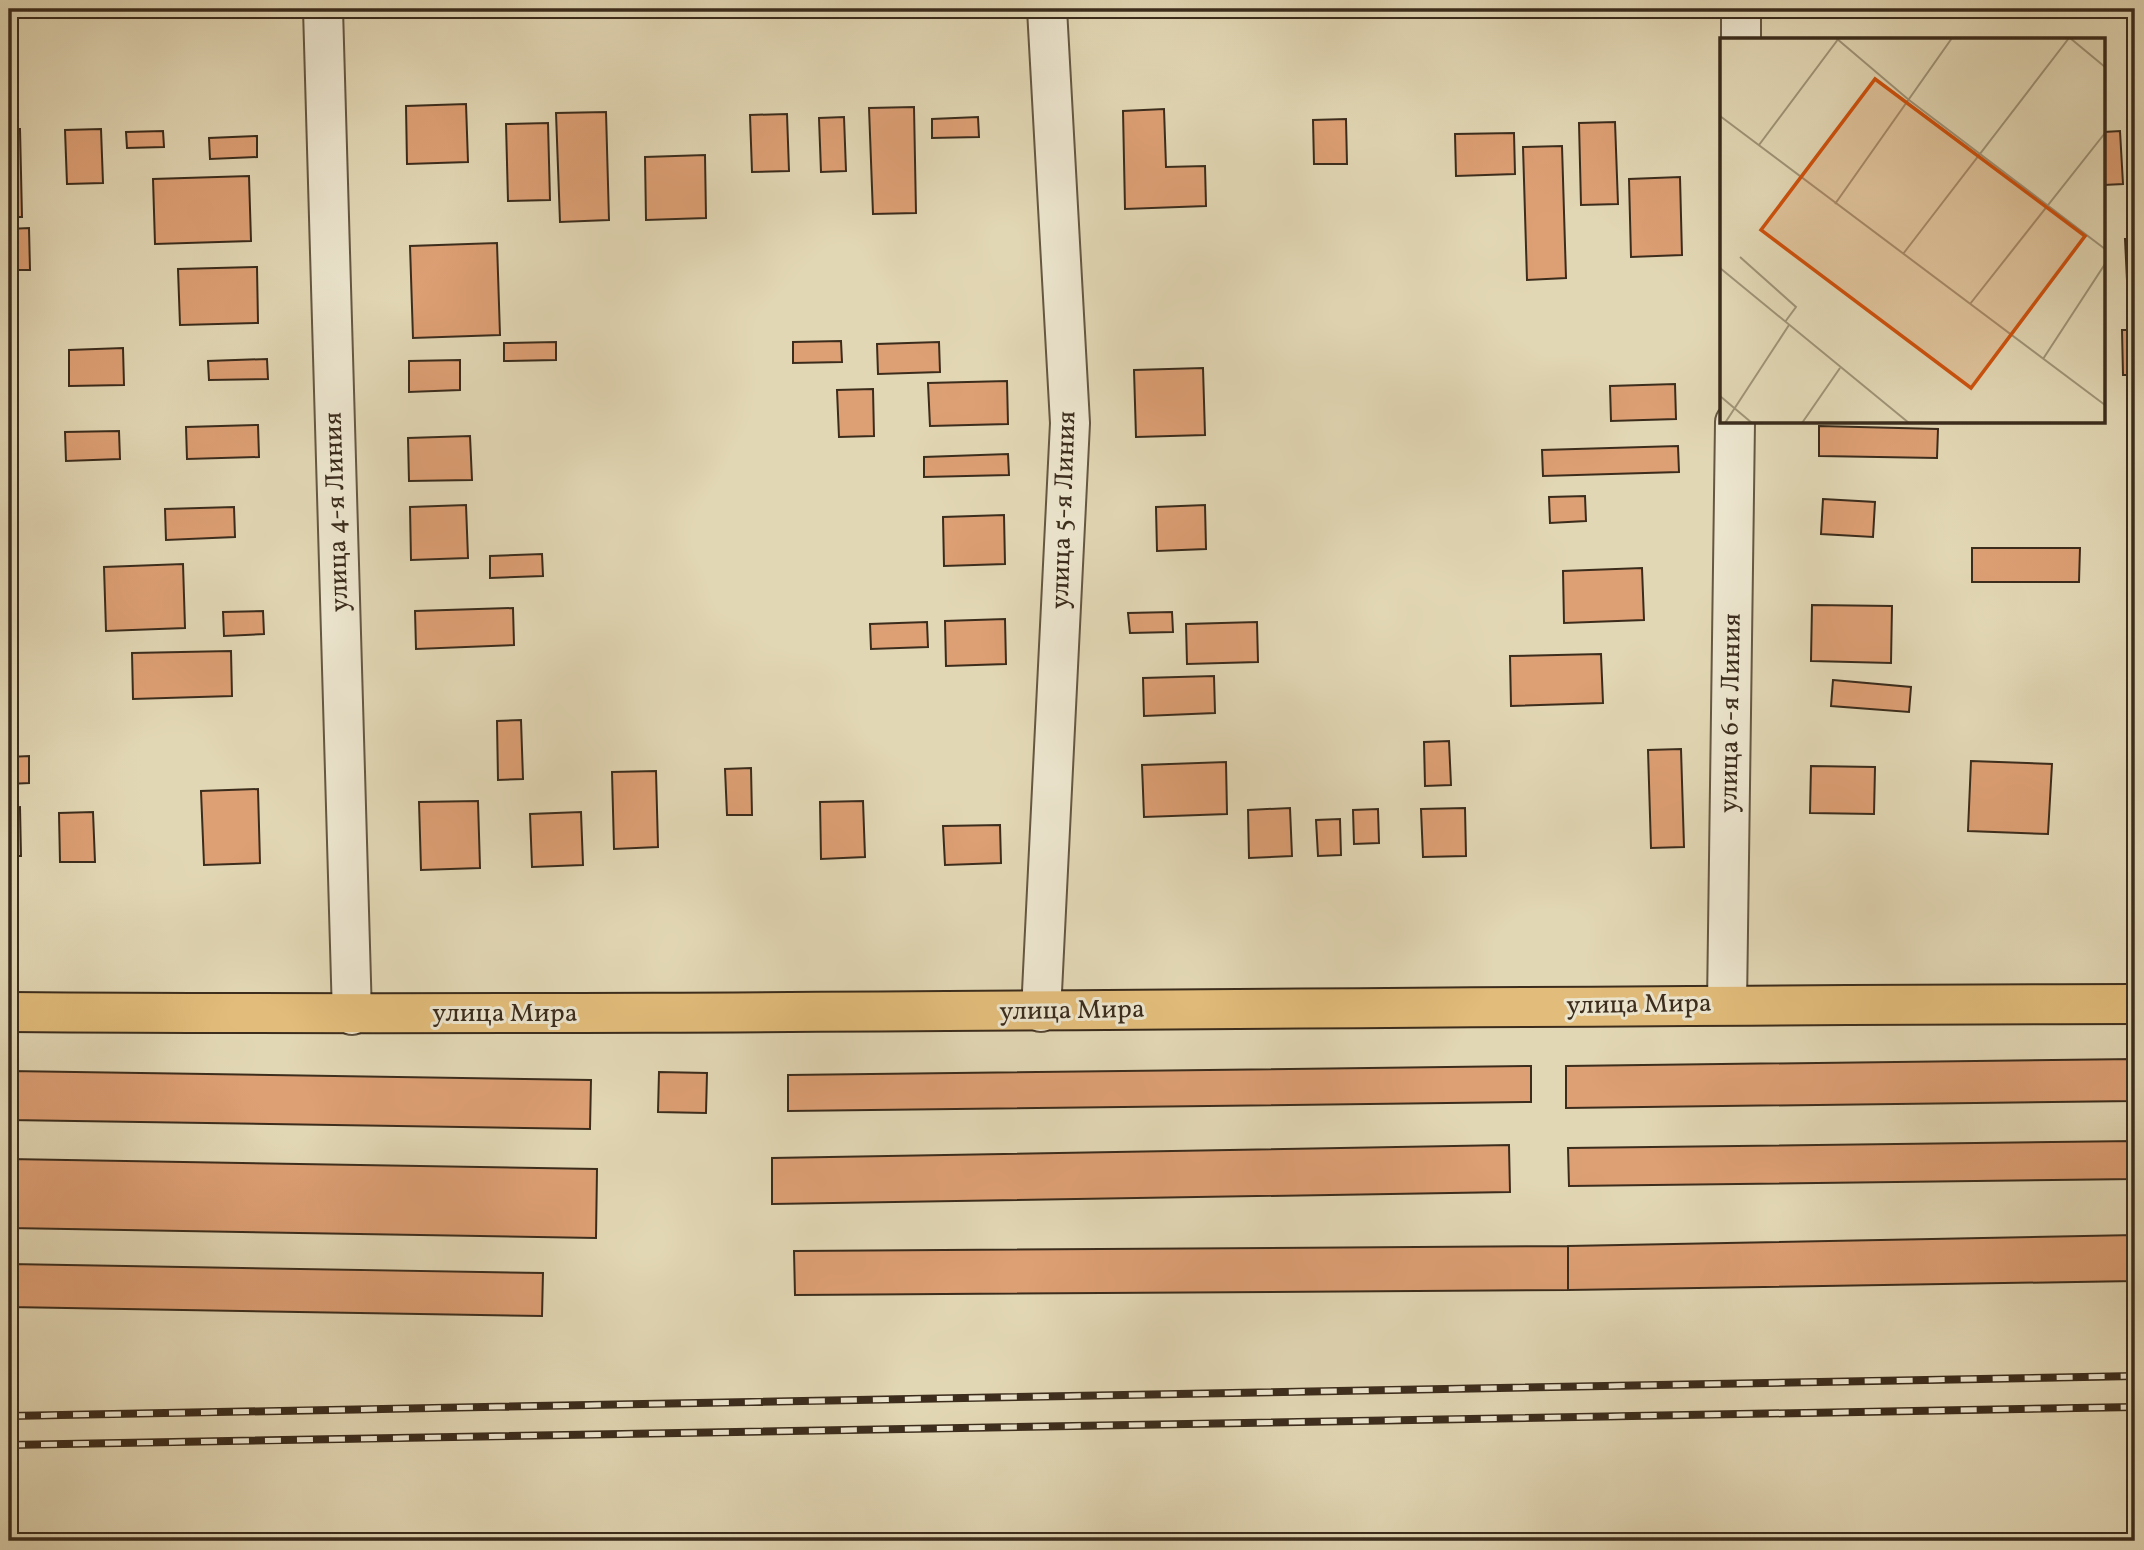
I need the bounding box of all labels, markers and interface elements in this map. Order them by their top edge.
inset map [1720,38,2106,424]
street label: улица 5-я Линия [1043,410,1085,610]
street label: улица 4-я Линия [316,411,358,613]
street label: улица 6-я Линия [1711,613,1751,813]
street label: улица Мира [1566,986,1712,1024]
street label: улица Мира [999,992,1145,1030]
street label: улица Мира [432,996,578,1032]

